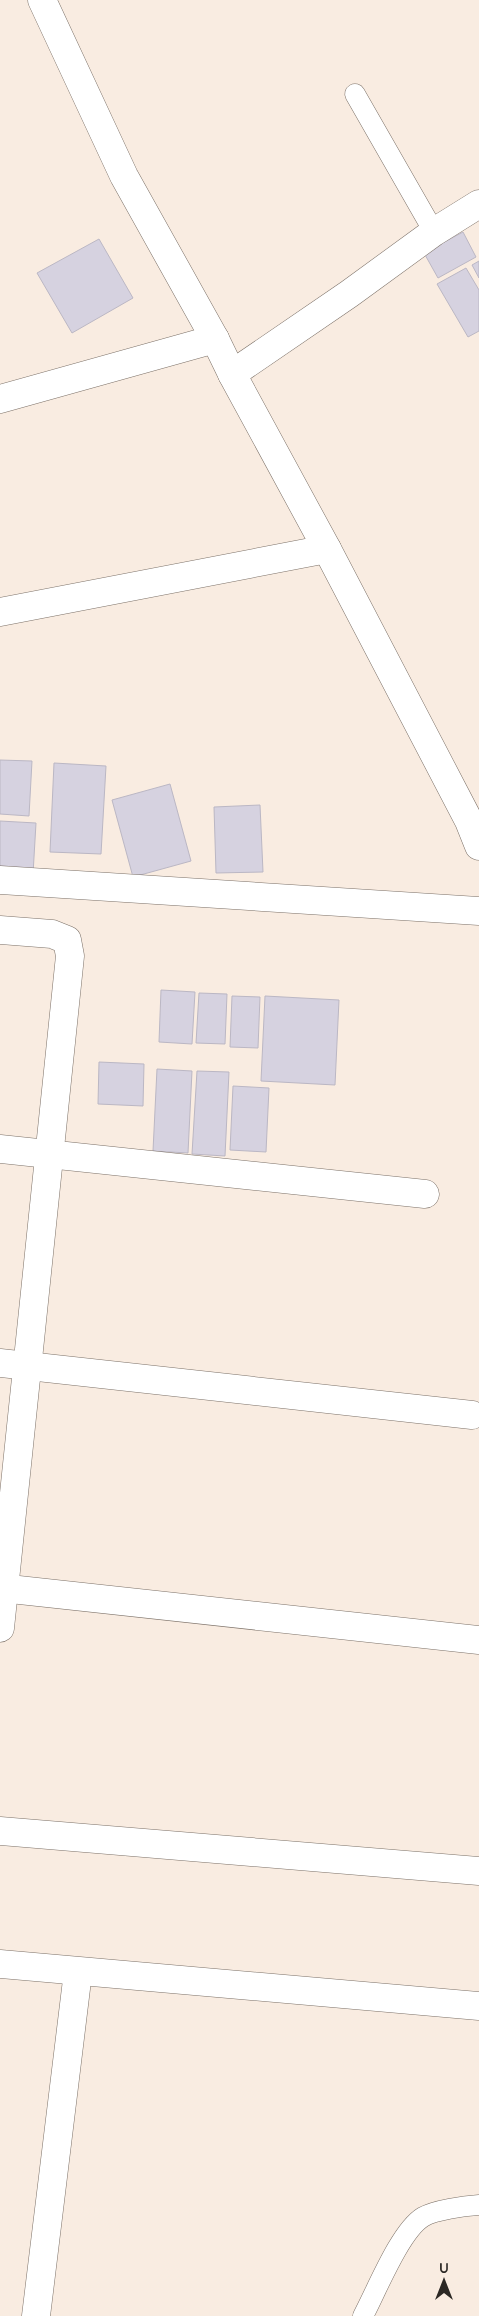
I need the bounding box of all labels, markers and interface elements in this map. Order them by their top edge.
north arrow [419,2256,469,2306]
text: U [439,2259,449,2277]

